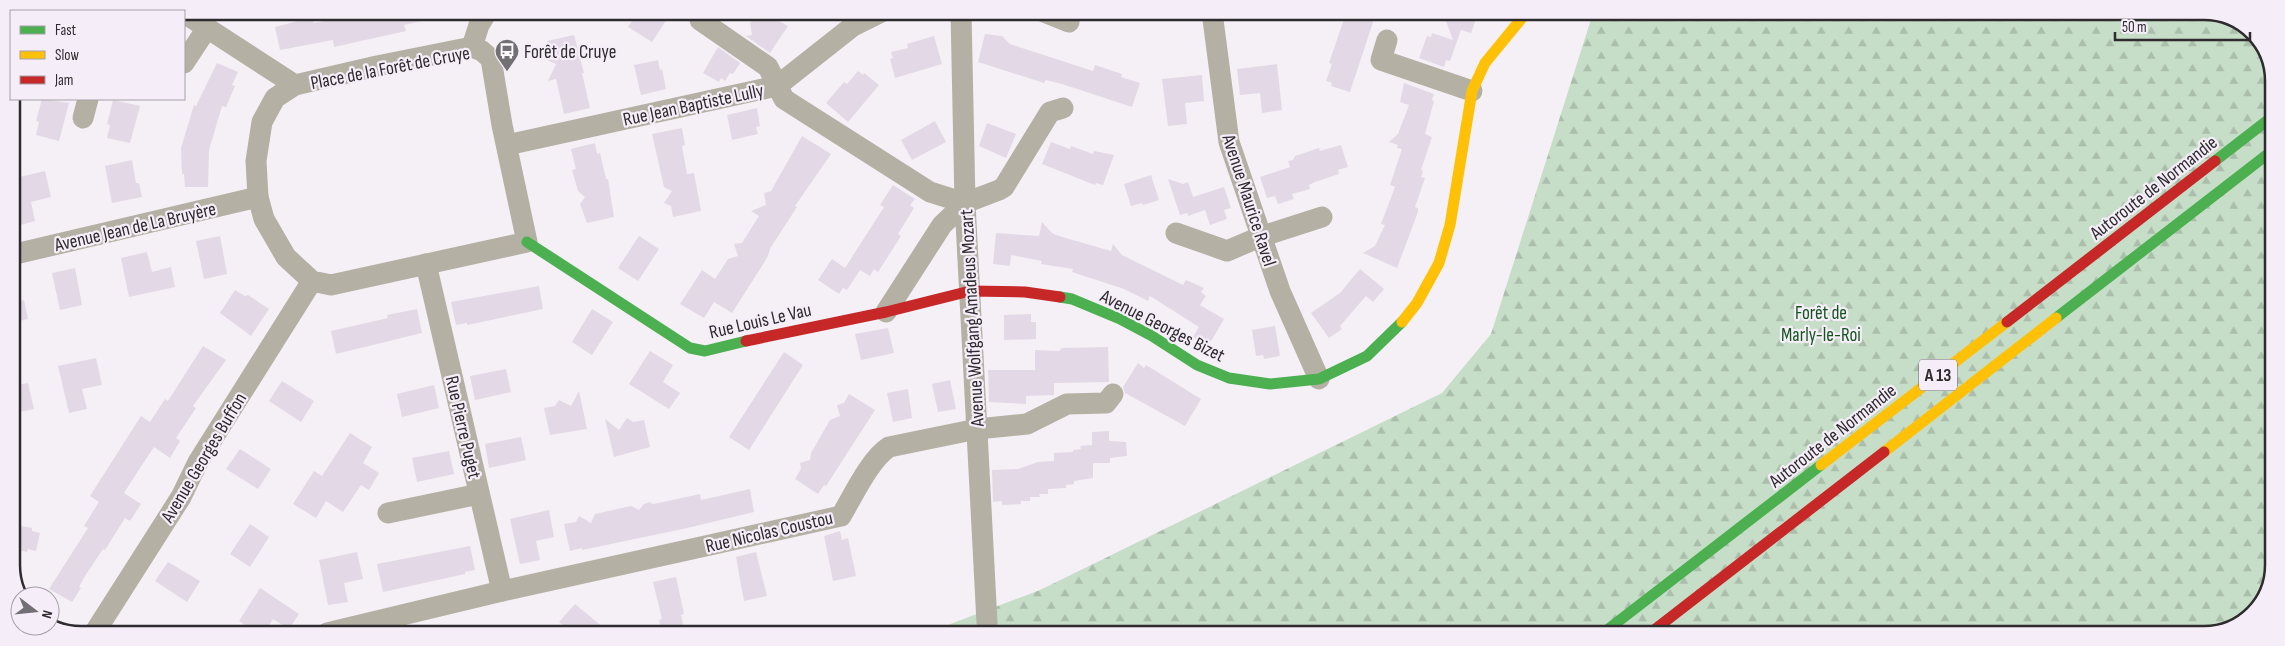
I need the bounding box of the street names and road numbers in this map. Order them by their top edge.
street label: Place de la Forêt de Cruye [309,42,472,95]
street label: Rue Jean Baptiste Lully [621,79,766,132]
street label: Avenue Maurice Ravel [1216,131,1281,269]
street label: Autoroute de Normandie [2085,131,2222,246]
street label: Avenue Jean de La Bruyère [51,198,218,257]
street label: Avenue Wolfgang Amadeus Mozart [955,208,990,428]
street label: Avenue Georges Bizet [1095,285,1228,368]
street label: Rue Louis Le Vau [707,299,814,344]
road number: A 13 [1919,360,1957,390]
street label: Rue Pierre Puget [440,374,486,481]
street label: Autoroute de Normandie [1764,379,1901,494]
street label: Avenue Georges Buffon [156,389,252,528]
street label: Rue Nicolas Coustou [703,507,835,558]

